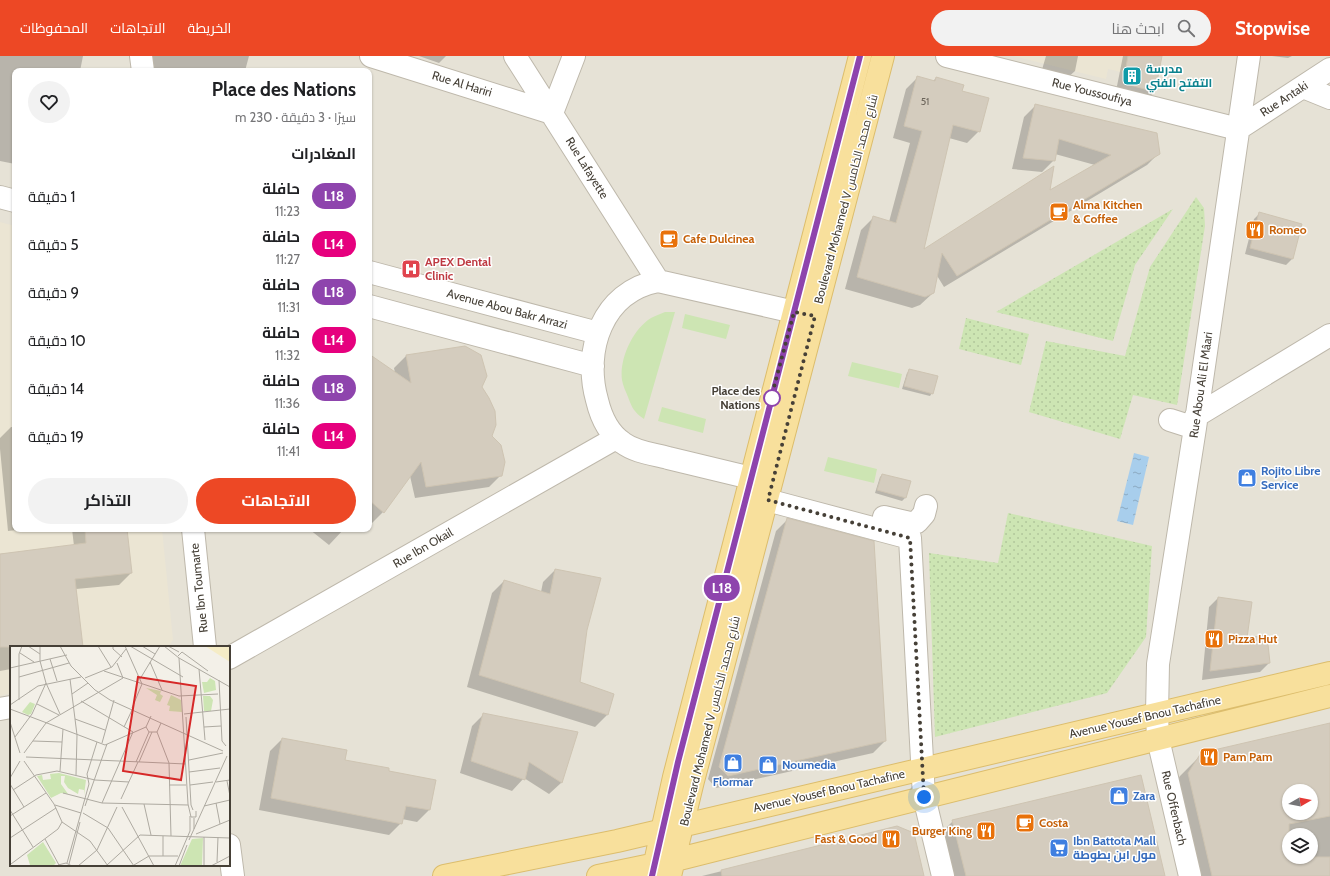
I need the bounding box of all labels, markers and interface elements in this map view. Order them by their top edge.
search box [931,10,1211,46]
icon: search [1175,17,1197,39]
text: Stopwise [1235,17,1310,40]
text: المحفوظات [20,19,88,37]
text: الاتجاهات [110,19,166,37]
text: الخريطة [188,19,231,37]
text: ابحث هنا [1111,20,1165,38]
place label: مدرسة التفتح الفني [1146,61,1212,93]
building icon: مدرسة التفتح الفني [1121,65,1143,87]
street label: Rue Al Hariri [430,67,494,100]
street label: Rue Youssoufiya [1051,74,1134,109]
text: Place des Nations [212,78,356,101]
street label: Rue Antaki [1257,78,1310,120]
button: heart [28,81,70,123]
street label: Boulevard Mohamed V شارع محمد الخامس [810,92,882,305]
house number: 51 [921,95,929,108]
text: سيرًا · 3 دقيقة · 230 m [235,109,356,125]
street label: Rue Lafayette [563,134,612,201]
text: المغادرات [291,145,356,163]
text: حافلة [262,180,300,198]
text: L18 [324,187,344,205]
text: 1 دقيقة [28,188,75,206]
place label: Alma Kitchen & Coffee [1073,197,1142,226]
cafe icon: Alma Kitchen & Coffee [1048,201,1070,223]
text: 11:23 [275,203,300,219]
restaurant icon: Romeo [1244,219,1266,241]
place label: Romeo [1269,222,1307,237]
text: حافلة [262,228,300,246]
cafe icon: Cafe Dulcinea [658,228,680,250]
place label: Cafe Dulcinea [683,231,755,246]
text: L14 [324,235,344,253]
text: 5 دقيقة [28,236,79,254]
text: 11:27 [275,251,300,267]
place label: APEX Dental Clinic [425,254,491,283]
hospital icon: APEX Dental Clinic [400,258,422,280]
text: حافلة [262,276,300,294]
text: L18 [324,283,344,301]
text: 9 دقيقة [28,284,79,302]
street label: Avenue Abou Bakr Arrazi [445,285,569,332]
text: 11:31 [278,299,300,315]
text: حافلة [262,324,300,342]
text: L14 [324,331,344,349]
street label: Rue Abou Ali El Mâari [1186,331,1215,439]
text: 10 دقيقة [28,332,86,350]
text: 11:32 [275,347,300,363]
text: حافلة [262,372,300,390]
text: L18 [324,379,344,397]
text: 14 دقيقة [28,380,84,398]
place label: Place des Nations [711,383,760,412]
marker: Place des Nations [763,389,781,407]
text: 11:36 [274,395,300,411]
text: حافلة [262,420,300,438]
text: L14 [324,427,344,445]
text: 19 دقيقة [28,428,84,446]
text: 11:41 [277,443,300,459]
place label: Rojito Libre Service [1261,463,1320,492]
shop icon: Rojito Libre Service [1236,467,1258,489]
button: التذاكر [28,478,188,524]
button: الاتجاهات [196,478,356,524]
street label: Rue Ibn Okail [390,524,456,571]
street label: Rue Ibn Toumarte [186,543,211,633]
line badge: L18 [699,575,745,601]
text: L18 [712,579,732,597]
street label: Boulevard Mohamed V شارع محمد الخامس [676,614,744,828]
restaurant icon: Pizza Hut [1203,628,1225,650]
place label: Pizza Hut [1228,631,1277,646]
inset map [10,646,230,866]
street label: Avenue Yousef Bnou Tachafine [1068,692,1222,741]
restaurant icon: Pam Pam [1198,746,1220,768]
place label: Pam Pam [1223,749,1273,764]
shop icon: Flormar [722,752,744,774]
shop icon: Noumedia [757,754,779,776]
place label: Noumedia [782,757,836,772]
street label: Avenue Yousef Bnou Tachafine [752,766,906,815]
street label: Rue Offenbach [1159,769,1190,847]
place label: Flormar [713,774,753,789]
north arrow [1282,784,1318,820]
map controls [1282,784,1318,864]
shop icon: Zara [1108,785,1130,807]
your location [914,787,934,807]
place label: Zara [1133,788,1155,803]
cafe icon: Costa [1014,812,1036,834]
place label: Costa [1039,815,1068,830]
restaurant icon: Burger King [975,820,997,842]
place label: Burger King [912,823,972,838]
restaurant icon: Fast & Good [880,828,902,850]
button: layers [1282,828,1318,864]
place label: Fast & Good [815,831,877,846]
place label: Ibn Battota Mall مول ابن بطوطة [1073,833,1156,863]
supermarket icon: Ibn Battota Mall مول ابن بطوطة [1048,837,1070,859]

